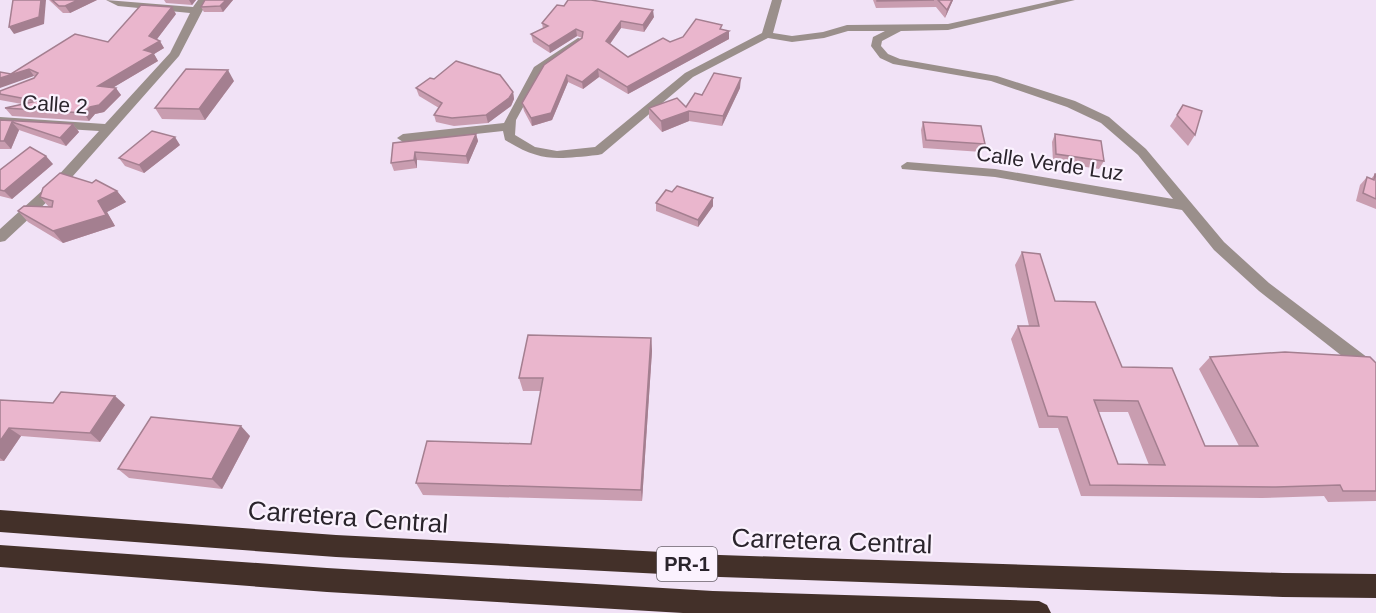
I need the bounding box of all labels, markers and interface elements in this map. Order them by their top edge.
street label: Calle 2 [22,90,88,118]
street label: Calle Verde Luz [975,141,1125,185]
street label: Carretera Central [247,495,449,539]
street label: Carretera Central [731,523,933,559]
road number: PR-1 [657,547,717,581]

